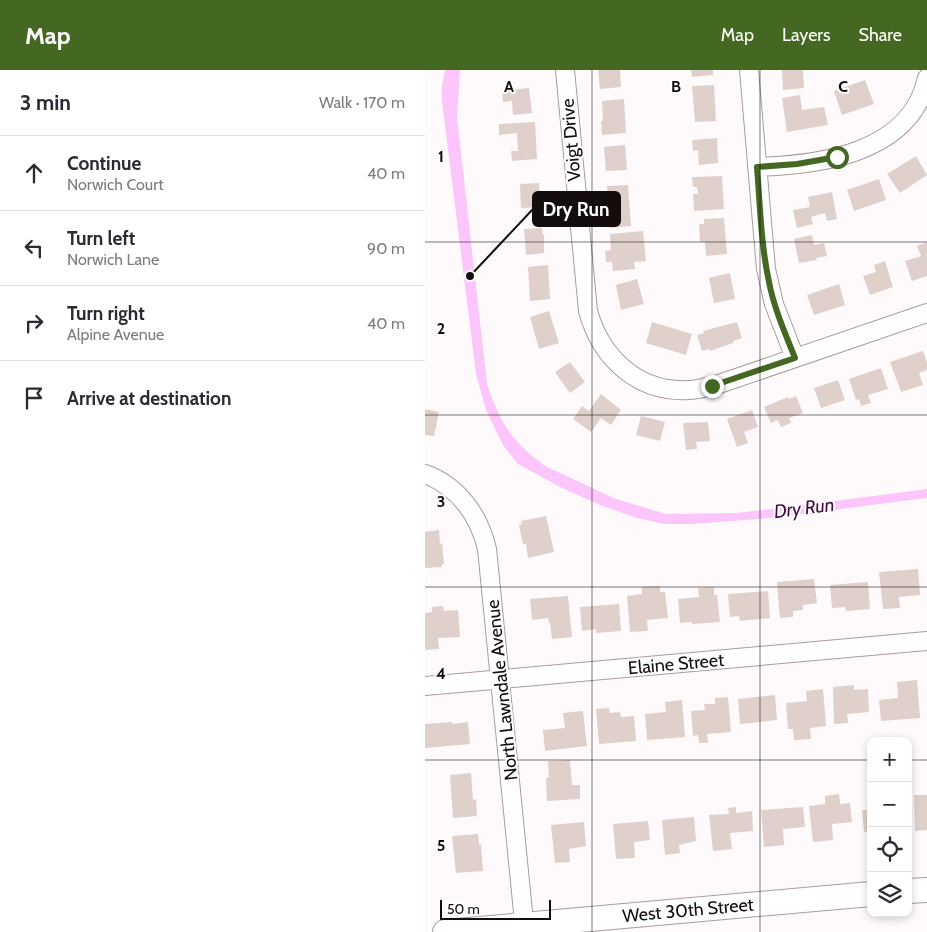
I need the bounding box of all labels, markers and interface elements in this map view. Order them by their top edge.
text: Map [25,21,71,50]
text: Map [721,24,754,46]
text: Layers [782,24,831,46]
text: Share [859,24,902,46]
text: A [504,77,514,96]
text: B [671,77,681,96]
text: C [838,77,848,96]
text: 3 min [20,90,71,115]
text: Walk · 170 m [319,93,405,112]
street label: Voigt Drive [556,98,586,182]
route start [826,146,849,169]
text: 1 [438,147,444,166]
text: Continue [67,152,141,175]
icon: ahead [20,159,48,187]
text: 40 m [367,164,405,183]
text: Norwich Court [67,175,164,194]
callout: Dry Run [533,192,620,226]
text: Dry Run [543,198,609,221]
text: Turn left [67,227,135,250]
icon: left [20,234,48,262]
text: 90 m [367,239,405,258]
text: Norwich Lane [67,250,159,269]
text: Turn right [67,302,145,325]
icon: right [20,309,48,337]
text: 40 m [367,314,405,333]
text: 2 [437,319,445,338]
text: Alpine Avenue [67,325,164,344]
route end [701,375,724,398]
icon: arrive [20,384,48,412]
text: Arrive at destination [67,387,231,410]
text: 3 [437,492,445,511]
water label: Dry Run [772,493,836,523]
street label: North Lawndale Avenue [482,599,522,781]
street label: Elaine Street [627,649,725,679]
text: 4 [436,664,446,683]
map controls [867,737,912,917]
button: + [867,737,912,782]
button: − [867,782,912,827]
button: locate [867,827,912,872]
text: 5 [437,836,445,855]
button: layers [867,872,912,917]
street label: West 30th Street [621,894,755,927]
scale bar [440,897,551,920]
text: 50 m [447,900,480,918]

